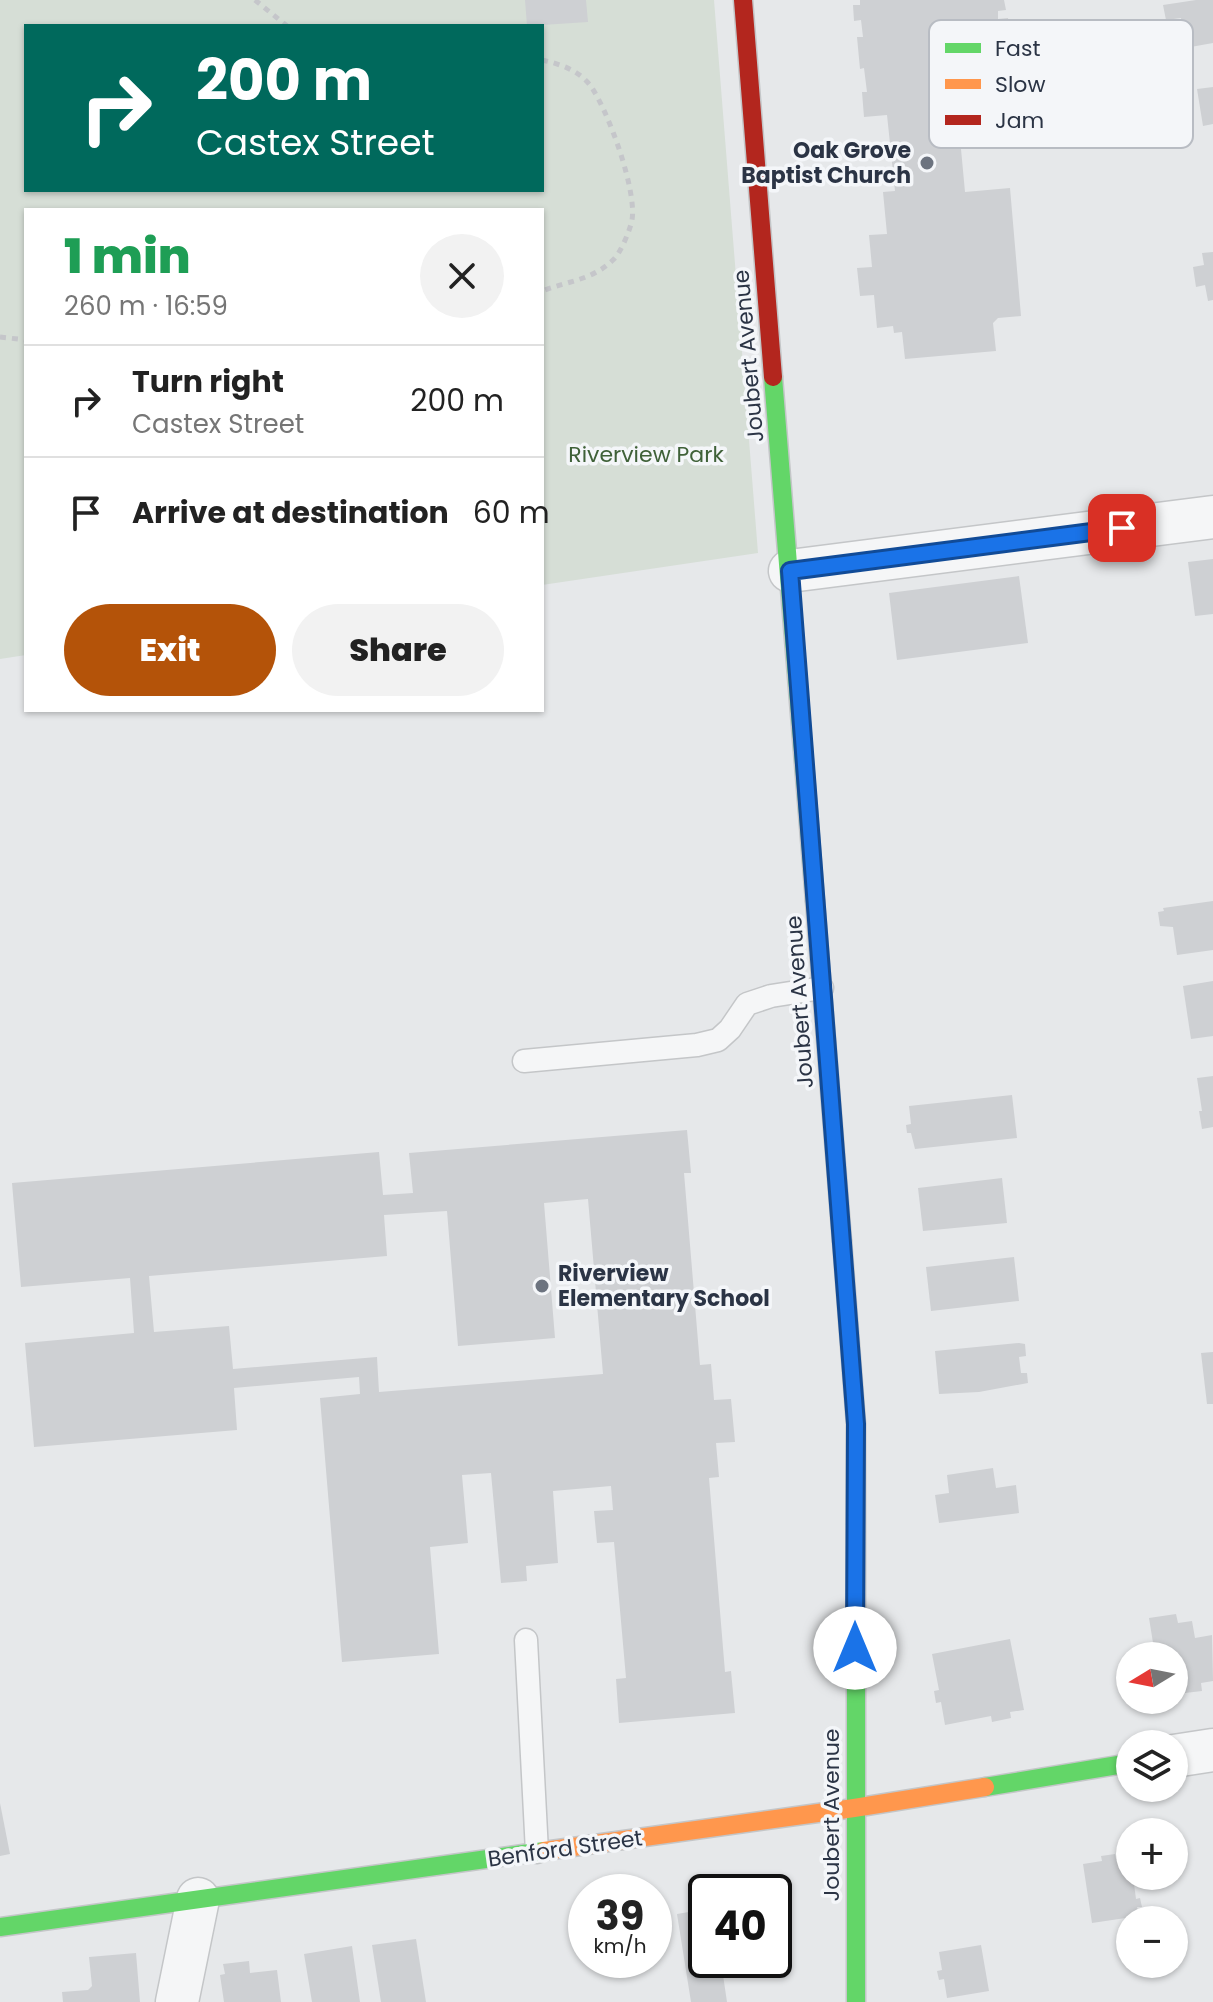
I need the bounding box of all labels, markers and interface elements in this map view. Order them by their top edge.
legend [929,20,1193,148]
text: Fast [995,33,1040,64]
text: 200 m [196,41,372,120]
icon: right [64,56,168,160]
text: Slow [995,69,1045,100]
text: Jam [995,105,1044,136]
text: Castex Street [196,117,435,168]
place label: Oak Grove Baptist Church [741,135,911,191]
marker: Oak Grove Baptist Church [918,154,936,172]
text: 1 min [64,223,191,290]
button: close [420,234,504,318]
street label: Joubert Avenue [726,268,771,443]
text: 260 m · 16:59 [64,288,228,324]
text: Turn right [132,360,284,403]
icon: right [64,379,108,423]
text: 200 m [410,379,504,422]
text: Castex Street [132,406,304,442]
park label: Riverview Park [568,439,724,470]
icon: arrive [64,491,108,535]
text: Arrive at destination [132,491,449,534]
text: 60 m [473,491,550,534]
pin [1088,494,1156,562]
icon: arrive [1100,506,1144,550]
button: Exit [64,604,276,696]
button: Share [292,604,504,696]
street label: Joubert Avenue [778,915,821,1089]
place label: Riverview Elementary School [558,1258,770,1314]
marker: Riverview Elementary School [533,1277,551,1295]
position arrow [813,1606,897,1690]
north arrow [1116,1642,1188,1714]
map controls [1116,1642,1188,1978]
street label: Joubert Avenue [816,1728,847,1902]
button: layers [1116,1730,1188,1802]
button: + [1116,1818,1188,1890]
street label: Benford Street [486,1822,644,1875]
speed limit sign: 40 [688,1874,792,1978]
text: 39 [596,1888,644,1944]
button: − [1116,1906,1188,1978]
text: km/h [593,1932,647,1960]

